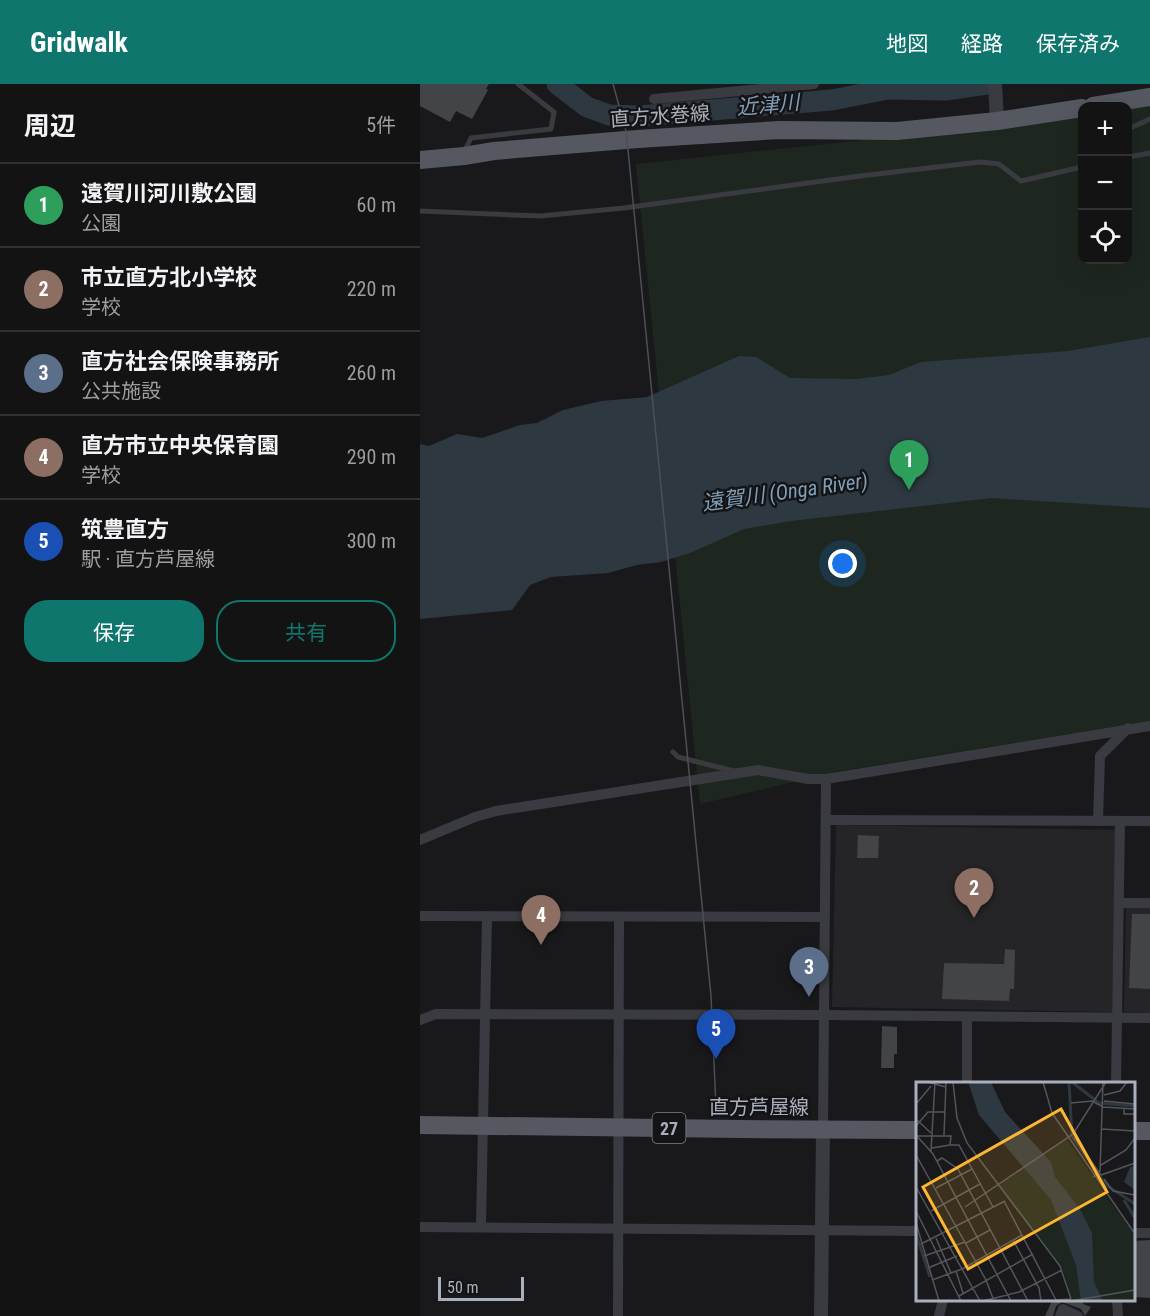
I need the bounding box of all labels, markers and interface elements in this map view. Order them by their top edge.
text: Gridwalk [30,26,128,59]
text: 地図 [886,32,928,56]
text: 経路 [961,32,1003,56]
text: 保存済み [1036,32,1120,56]
water label: 近津川 [736,90,802,120]
street label: 直方水巻線 [609,101,711,131]
map controls [1078,102,1132,264]
button: + [1078,102,1132,156]
text: 周辺 [24,111,76,141]
text: 5件 [366,113,396,137]
button: − [1078,156,1132,210]
text: 遠賀川河川敷公園 [81,181,257,206]
text: 1 [38,193,49,217]
text: 60 m [357,193,396,217]
button: locate [1078,210,1132,264]
text: 公園 [81,211,121,235]
text: 市立直方北小学校 [81,265,257,290]
text: 2 [38,277,49,301]
text: 220 m [347,277,396,301]
text: 学校 [81,295,121,319]
text: 直方社会保険事務所 [81,349,279,374]
text: 3 [38,361,49,385]
text: 260 m [347,361,396,385]
text: 公共施設 [81,379,161,403]
text: 直方市立中央保育園 [81,433,279,458]
pin: 1 [890,440,928,490]
text: 4 [38,445,49,469]
text: 290 m [347,445,396,469]
text: 学校 [81,463,121,487]
water label: 遠賀川 (Onga River) [701,468,869,516]
text: 筑豊直方 [81,517,169,542]
text: 5 [38,529,49,553]
text: 300 m [347,529,396,553]
text: 駅 · 直方芦屋線 [81,547,215,571]
your location [828,549,857,578]
button: 保存 [24,600,204,662]
button: 共有 [216,600,396,662]
pin: 2 [954,868,994,918]
pin: 4 [522,896,560,945]
pin: 3 [790,948,828,997]
pin: 5 [696,1010,736,1059]
inset map [916,1082,1135,1301]
street label: 直方芦屋線 [709,1095,809,1119]
road number: 27 [652,1113,686,1143]
scale bar [438,1274,524,1302]
text: 50 m [447,1278,479,1297]

